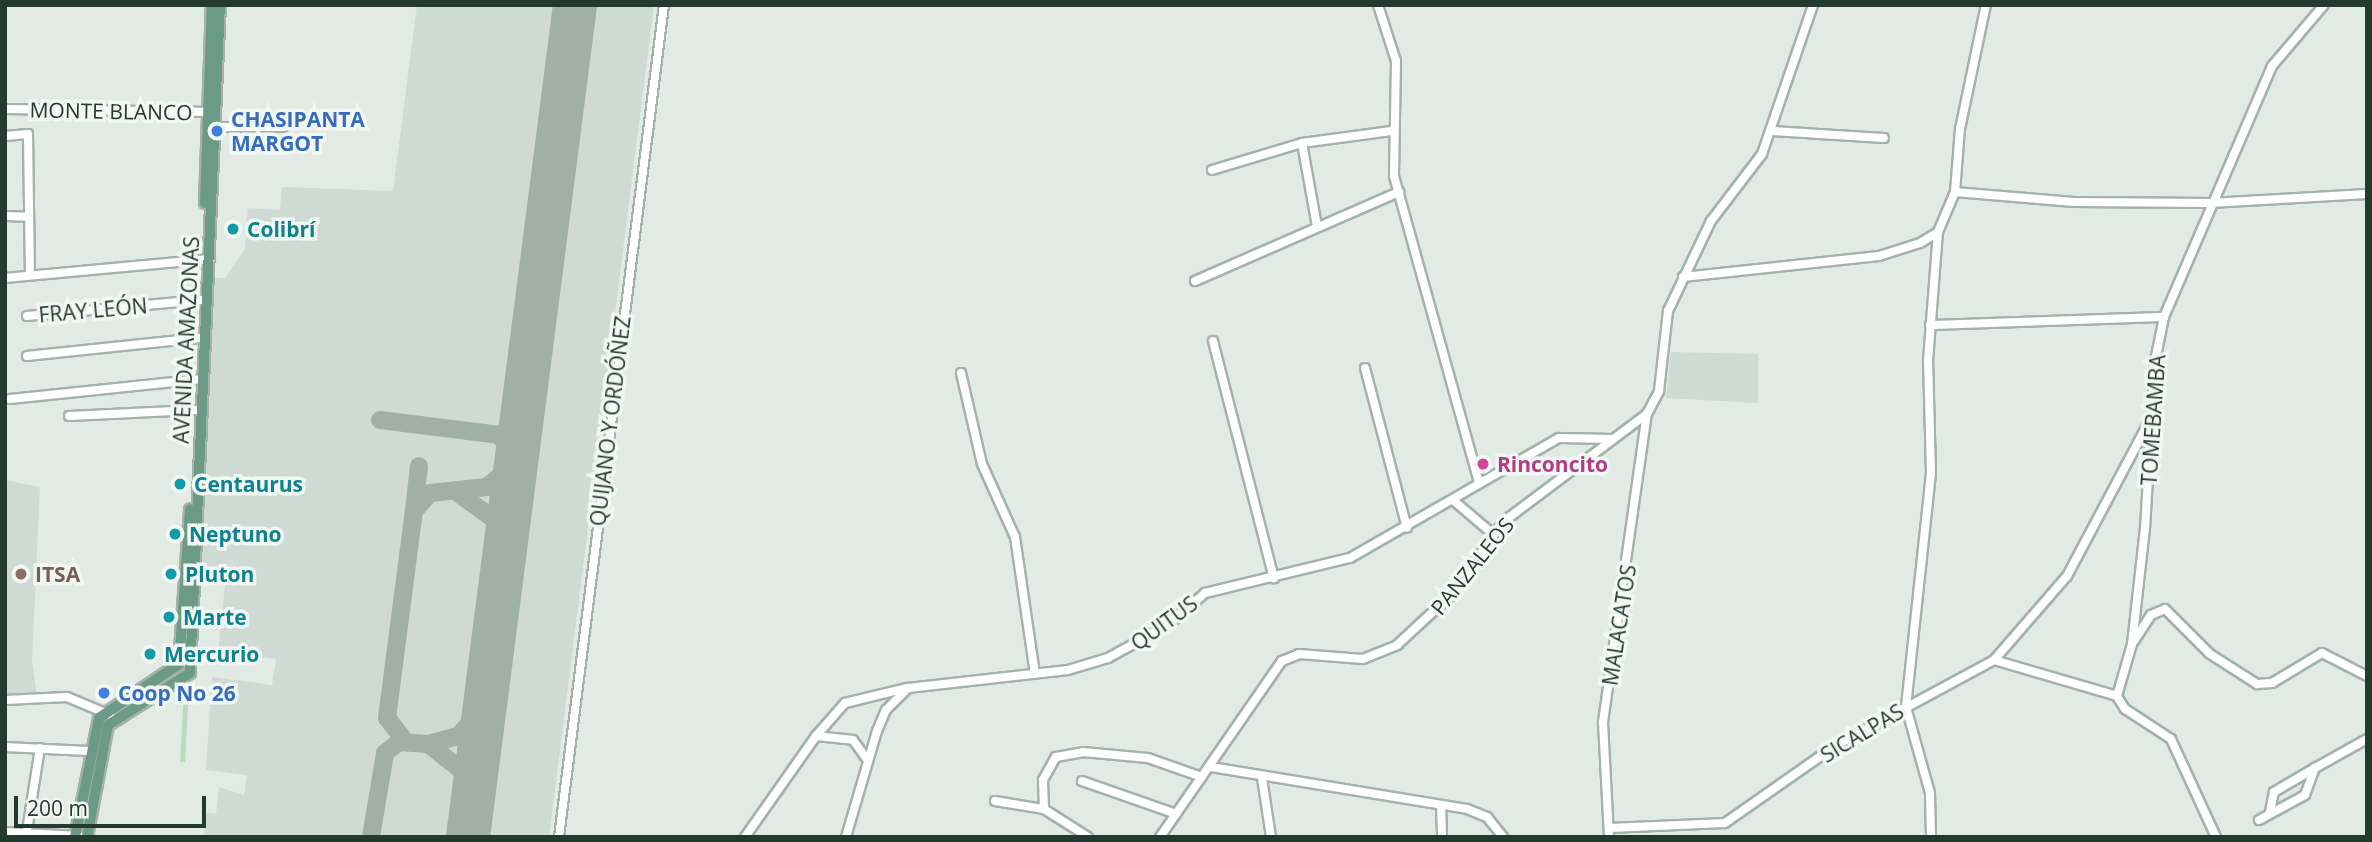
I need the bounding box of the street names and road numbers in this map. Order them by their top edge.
street label: MONTE BLANCO [29,97,193,125]
street label: AVENIDA AMAZONAS [168,236,204,444]
street label: FRAY LEÓN [38,293,148,327]
street label: QUIJANO Y ORDÓÑEZ [585,314,635,528]
street label: TOMEBAMBA [2136,354,2170,486]
street label: PANZALEOS [1425,512,1519,620]
street label: MALACATOS [1597,563,1641,687]
street label: QUITUS [1126,591,1202,655]
street label: SICALPAS [1816,698,1908,768]

